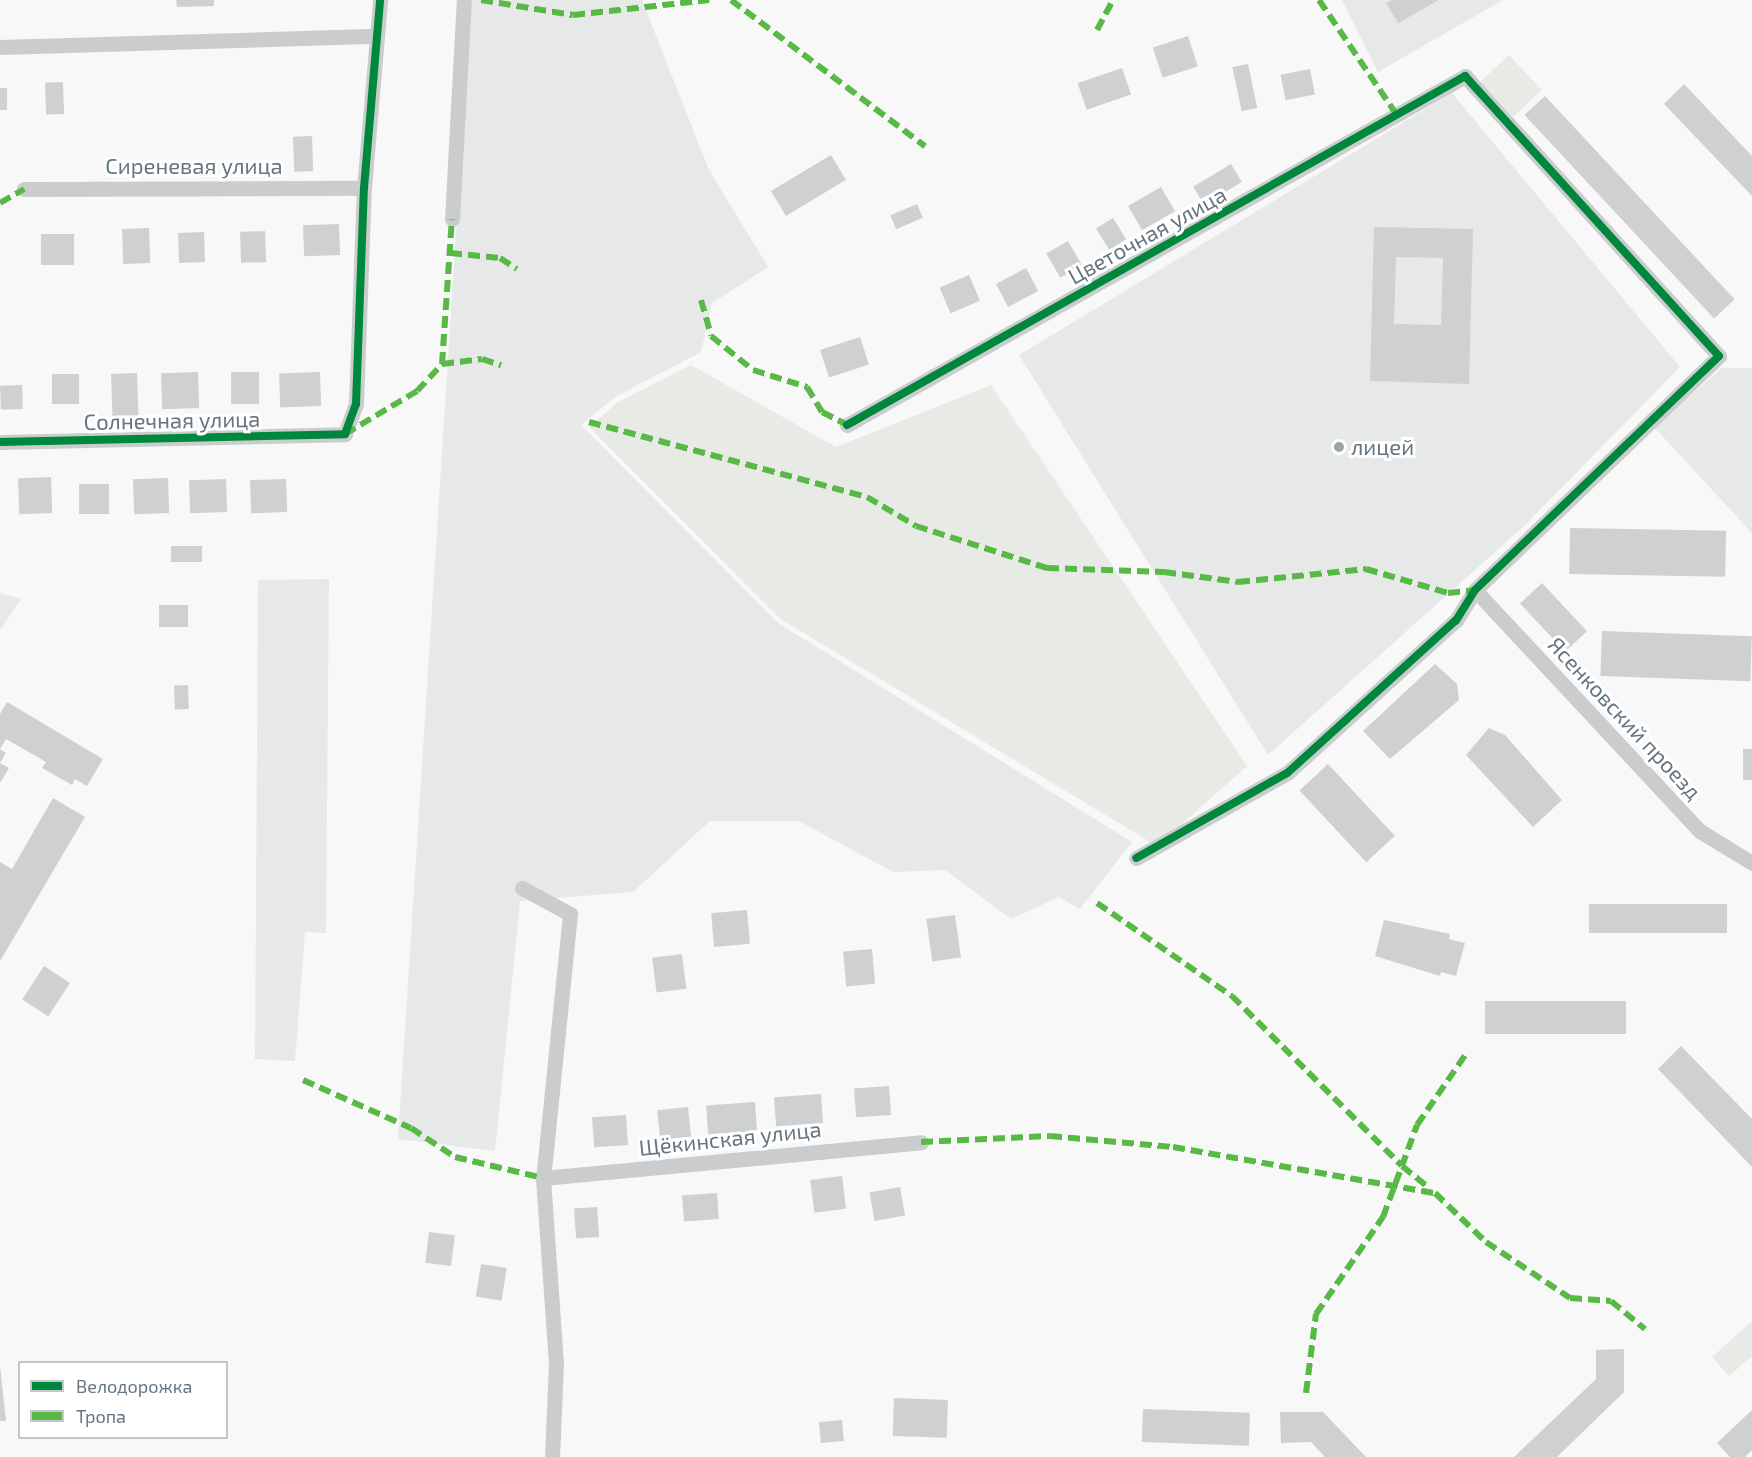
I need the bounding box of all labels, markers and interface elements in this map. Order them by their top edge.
street label: Сиреневая улица [105,153,283,179]
street label: Цветочная улица [1063,181,1231,289]
street label: Солнечная улица [83,405,261,435]
place label: лицей [1351,434,1414,460]
marker: лицей [1332,440,1346,454]
street label: Ясенковский проезд [1543,631,1707,805]
street label: Щёкинская улица [637,1115,823,1161]
legend [18,1361,228,1439]
text: Велодорожка [76,1375,192,1397]
text: Тропа [76,1405,126,1427]

